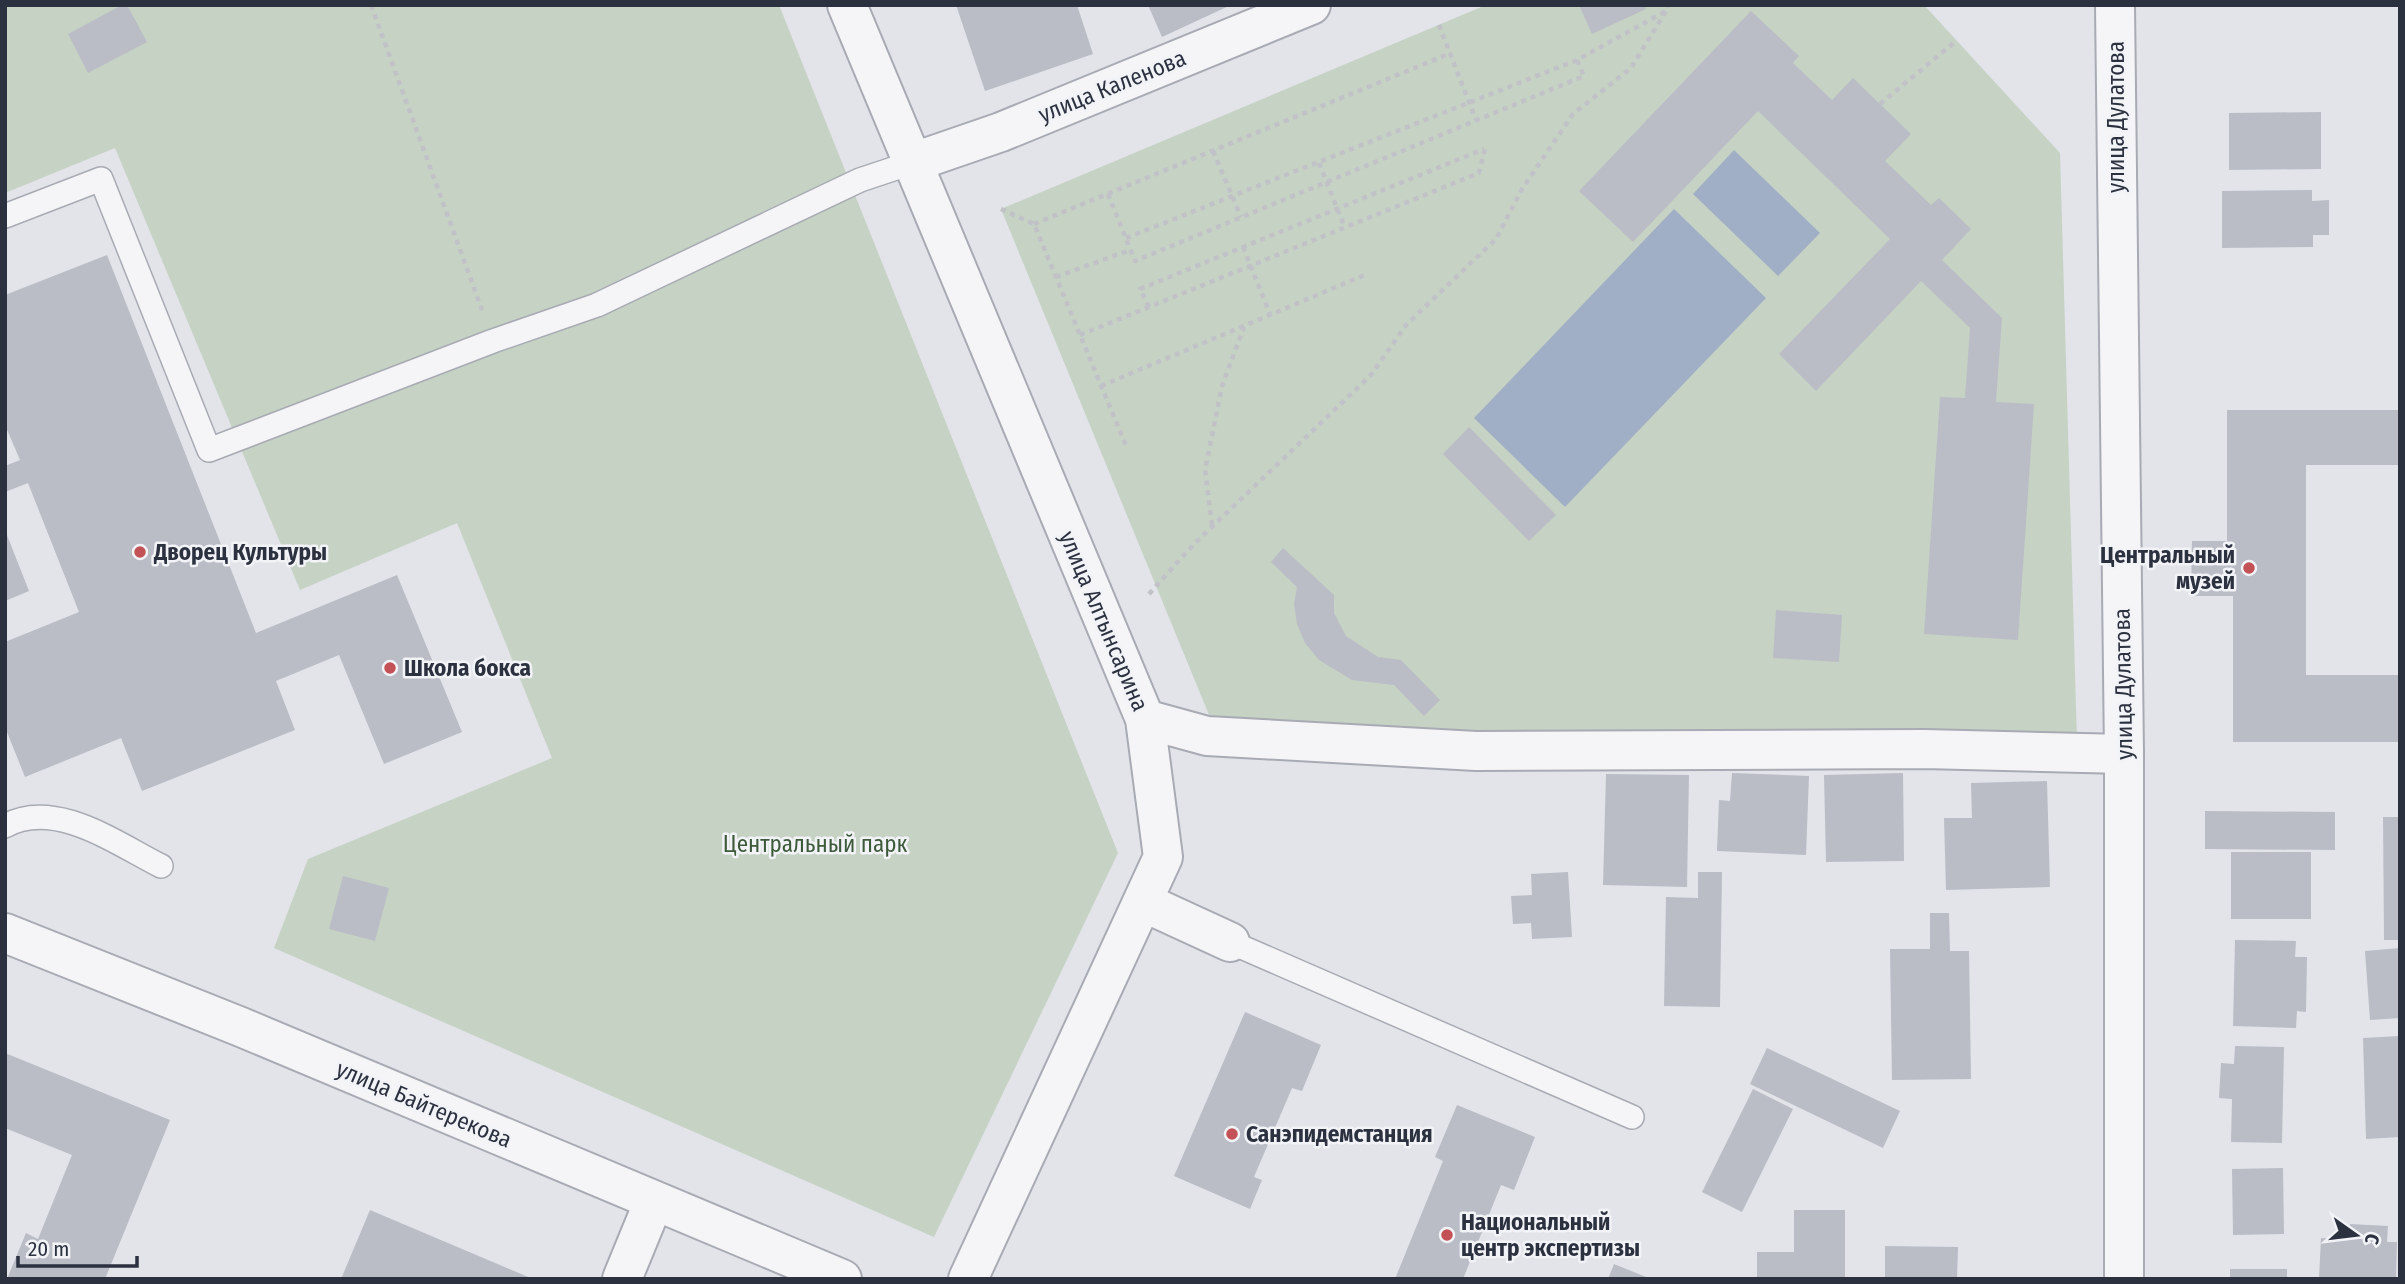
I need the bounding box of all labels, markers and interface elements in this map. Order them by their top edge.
street label: улица Дулатова [2102,41,2130,193]
street label: улица Каленова [1034,44,1190,128]
street label: улица Алтынсарина [1053,527,1155,715]
place label: Дворец Культуры [153,538,327,566]
place label: Центральный музей [2100,541,2235,595]
marker: Дворец Культуры [132,544,148,560]
marker: Центральный музей [2241,560,2257,576]
street label: улица Дулатова [2108,608,2138,760]
place label: Школа бокса [404,654,531,682]
marker: Школа бокса [382,660,398,676]
park label: Центральный парк [723,830,907,858]
street label: улица Байтерекова [332,1054,516,1154]
place label: Санэпидемстанция [1246,1120,1433,1148]
marker: Санэпидемстанция [1224,1126,1240,1142]
north arrow [2321,1200,2391,1270]
place label: Национальный центр экспертизы [1461,1208,1640,1262]
scale bar [18,1224,136,1268]
marker: Национальный центр экспертизы [1439,1227,1455,1243]
text: С [2360,1231,2384,1247]
text: 20 m [28,1236,69,1262]

